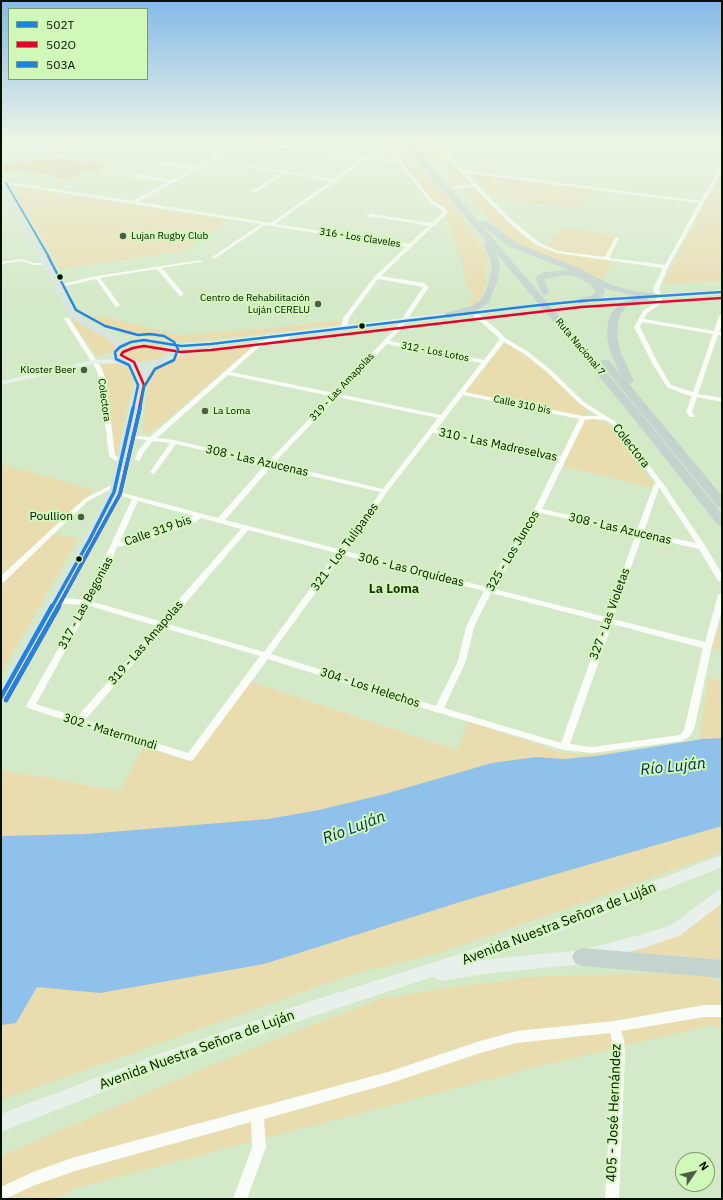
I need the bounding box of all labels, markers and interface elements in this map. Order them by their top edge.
legend [8,8,148,80]
text: 502T [46,17,74,32]
text: 502O [46,37,76,52]
text: 503A [46,57,75,72]
street label: 316 - Los Claveles [319,226,401,250]
place label: Lujan Rugby Club [131,230,208,242]
marker: Lujan Rugby Club [118,231,128,241]
unlabelled marker [55,272,65,282]
place label: Centro de Rehabilitación Luján CERELU [200,292,310,316]
marker: Centro de Rehabilitación Luján CERELU [313,299,323,309]
street label: Ruta Nacional 7 [553,316,607,378]
unlabelled marker [357,321,367,331]
street label: 312 - Los Lotos [400,340,470,364]
street label: 319 - Las Amapolas [307,350,377,424]
place label: Kloster Beer [20,364,76,376]
marker: Kloster Beer [79,365,89,375]
street label: Colectora [95,378,113,422]
street label: Calle 310 bis [492,393,552,417]
place label: La Loma [213,405,250,417]
marker: La Loma [200,406,210,416]
street label: Colectora [609,421,653,471]
street label: 310 - Las Madreselvas [437,425,559,465]
street label: 308 - Las Azucenas [204,442,310,480]
street label: 321 - Los Tulipanes [308,500,382,594]
street label: 325 - Los Juncos [483,508,543,594]
place label: Poullion [29,510,73,524]
street label: 308 - Las Azucenas [567,510,673,548]
marker: Poullion [76,512,86,522]
street label: Calle 319 bis [123,513,193,549]
street label: 306 - Las Orquídeas [357,550,465,590]
street label: 317 - Las Begonias [56,554,116,652]
unlabelled marker [74,554,84,564]
street label: 327 - Las Violetas [587,566,633,662]
district label: La Loma [369,581,419,597]
street label: 319 - Las Amapolas [105,598,187,688]
street label: 304 - Los Helechos [318,665,422,711]
street label: 302 - Matermundi [61,711,159,753]
water label: Río Luján [639,754,707,780]
water label: Río Luján [320,807,388,849]
street label: Avenida Nuestra Señora de Luján [459,879,659,969]
street label: Avenida Nuestra Señora de Luján [97,1007,297,1093]
street label: 405 - José Hernández [603,1043,625,1183]
north arrow [675,1152,715,1192]
text: N [696,1159,712,1173]

